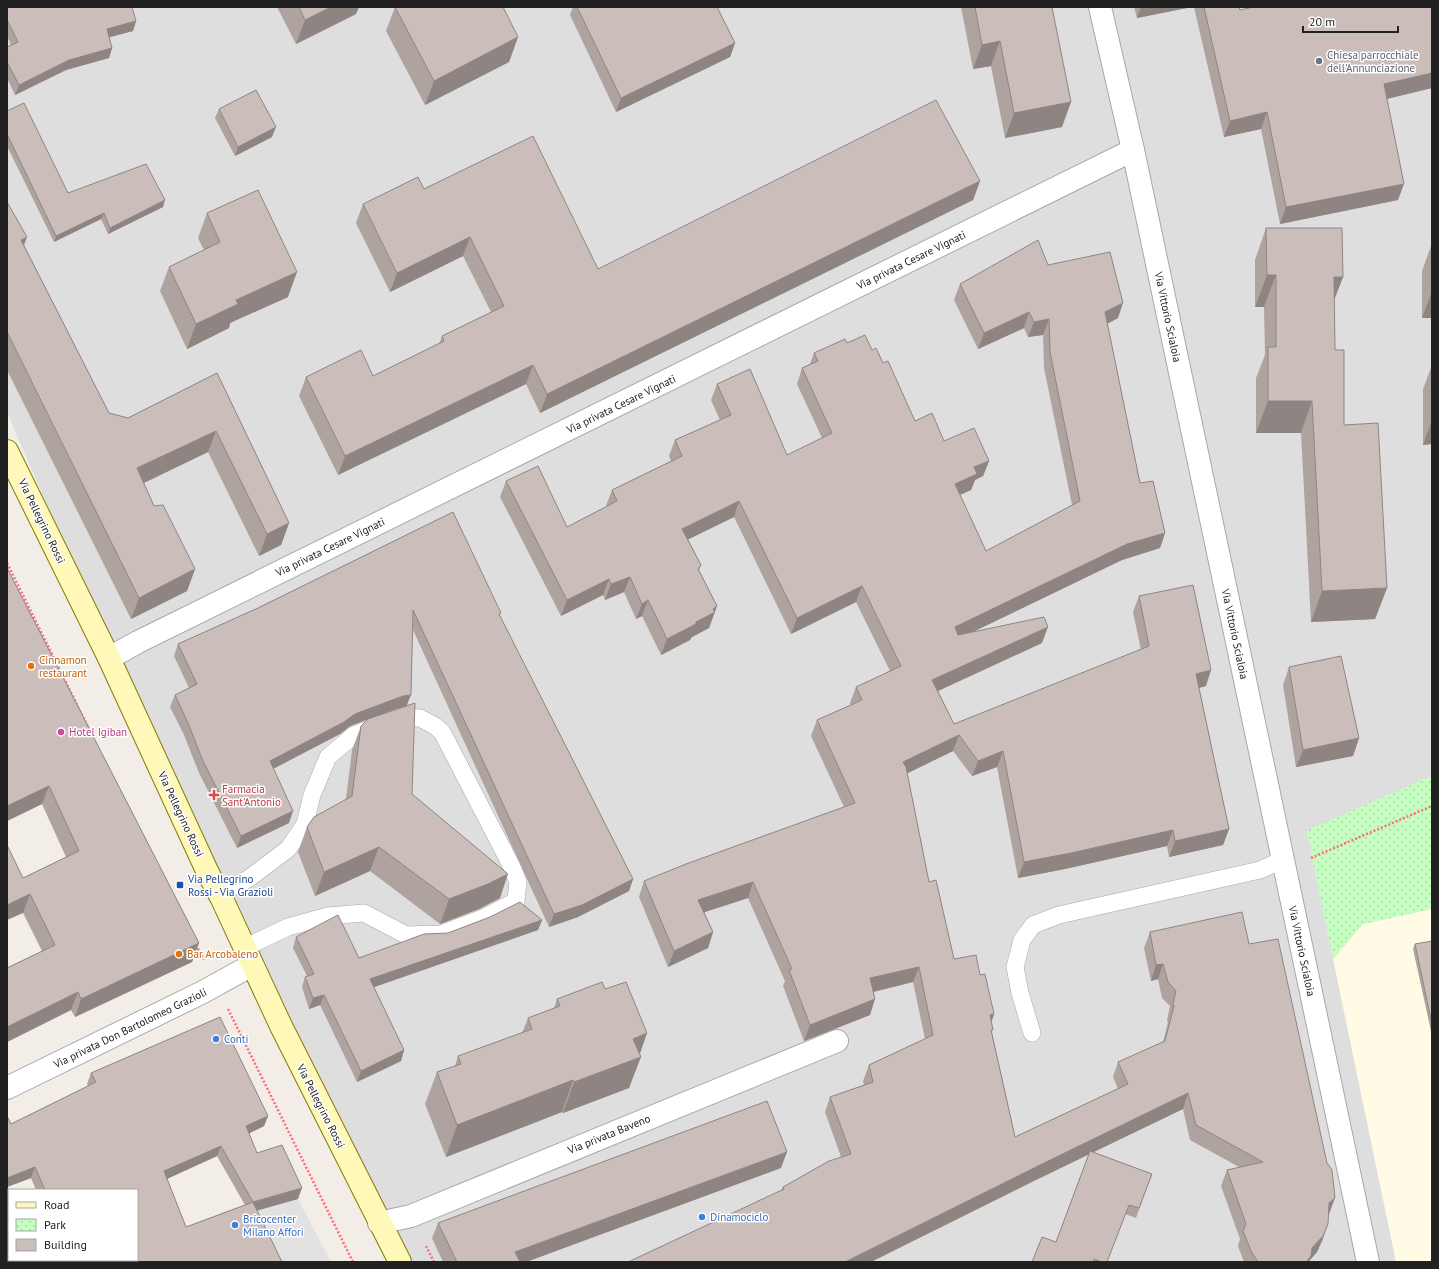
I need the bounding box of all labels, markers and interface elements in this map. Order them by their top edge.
scale bar [1303,8,1398,34]
text: 20 m [1309,14,1335,29]
place label: Chiesa parrocchiale dell'Annunciazione [1327,48,1419,75]
marker: Chiesa parrocchiale dell'Annunciazione [1314,56,1324,66]
street label: Via privata Cesare Vignati [853,227,968,293]
street label: Via Vittorio Scialoia [1151,270,1184,363]
street label: Via privata Cesare Vignati [563,371,678,437]
street label: Via Pellegrino Rossi [15,476,69,566]
street label: Via privata Cesare Vignati [272,514,387,580]
street label: Via Vittorio Scialoia [1218,587,1251,680]
place label: Cinnamon restaurant [39,653,87,680]
marker: Cinnamon restaurant [26,661,36,671]
place label: Hotel Igiban [69,725,127,739]
marker: Hotel Igiban [56,727,66,737]
street label: Via Pellegrino Rossi [155,768,207,859]
place label: Farmacia Sant'Antonio [222,782,281,809]
marker: Farmacia Sant'Antonio [209,790,219,800]
place label: Via Pellegrino Rossi - Via Grazioli [187,872,273,899]
marker: Via Pellegrino Rossi - Via Grazioli [175,880,185,890]
street label: Via Vittorio Scialoia [1285,904,1318,997]
place label: Bar Arcobaleno [187,947,258,961]
marker: Bar Arcobaleno [174,949,184,959]
street label: Via privata Don Bartolomeo Grazioli [50,985,209,1072]
place label: Conti [224,1032,249,1046]
marker: Conti [211,1034,221,1044]
street label: Via Pellegrino Rossi [293,1061,348,1150]
street label: Via privata Baveno [565,1111,652,1157]
legend [8,1189,138,1261]
text: Road [44,1197,69,1212]
place label: Dinamociclo [710,1210,769,1224]
place label: Bricocenter Milano Affori [243,1212,304,1239]
marker: Dinamociclo [697,1212,707,1222]
text: Park [44,1217,66,1232]
marker: Bricocenter Milano Affori [230,1220,240,1230]
text: Building [44,1237,87,1252]

